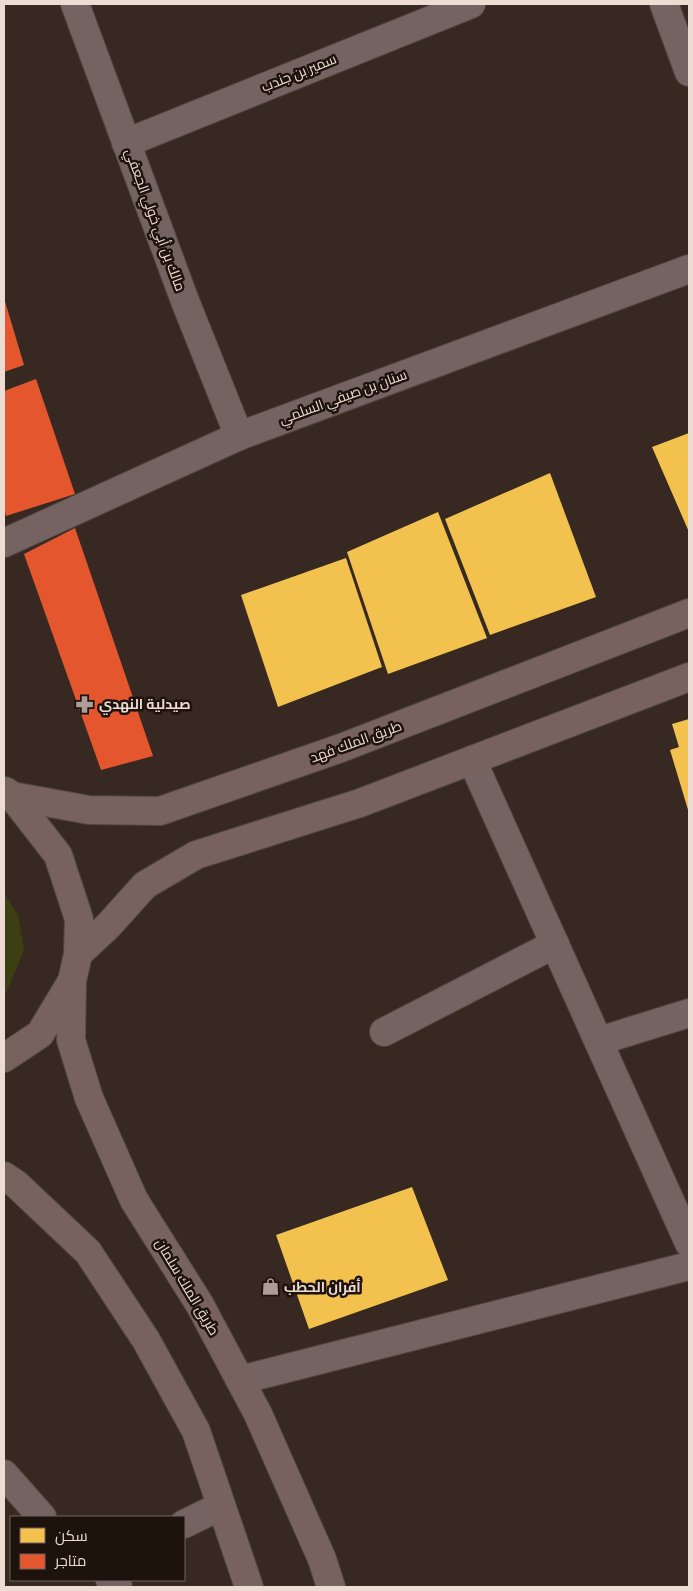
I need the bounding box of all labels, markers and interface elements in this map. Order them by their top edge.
street label: سمير بن جندب [259,50,339,96]
street label: مالك بن أبي خولي الجعفي [118,146,190,295]
street label: سنان بن صيفي السلمي [277,366,410,431]
pharmacy icon: صيدلية النهدي [75,694,95,714]
place label: صيدلية النهدي [99,696,191,715]
street label: طريق الملك فهد [308,718,404,766]
street label: طريق الملك سلمان [151,1236,223,1338]
shop icon: أفران الحطب [260,1277,280,1297]
place label: أفران الحطب [284,1278,361,1296]
legend [10,1516,185,1581]
text: سكن [55,1527,88,1546]
text: متاجر [54,1552,86,1570]

